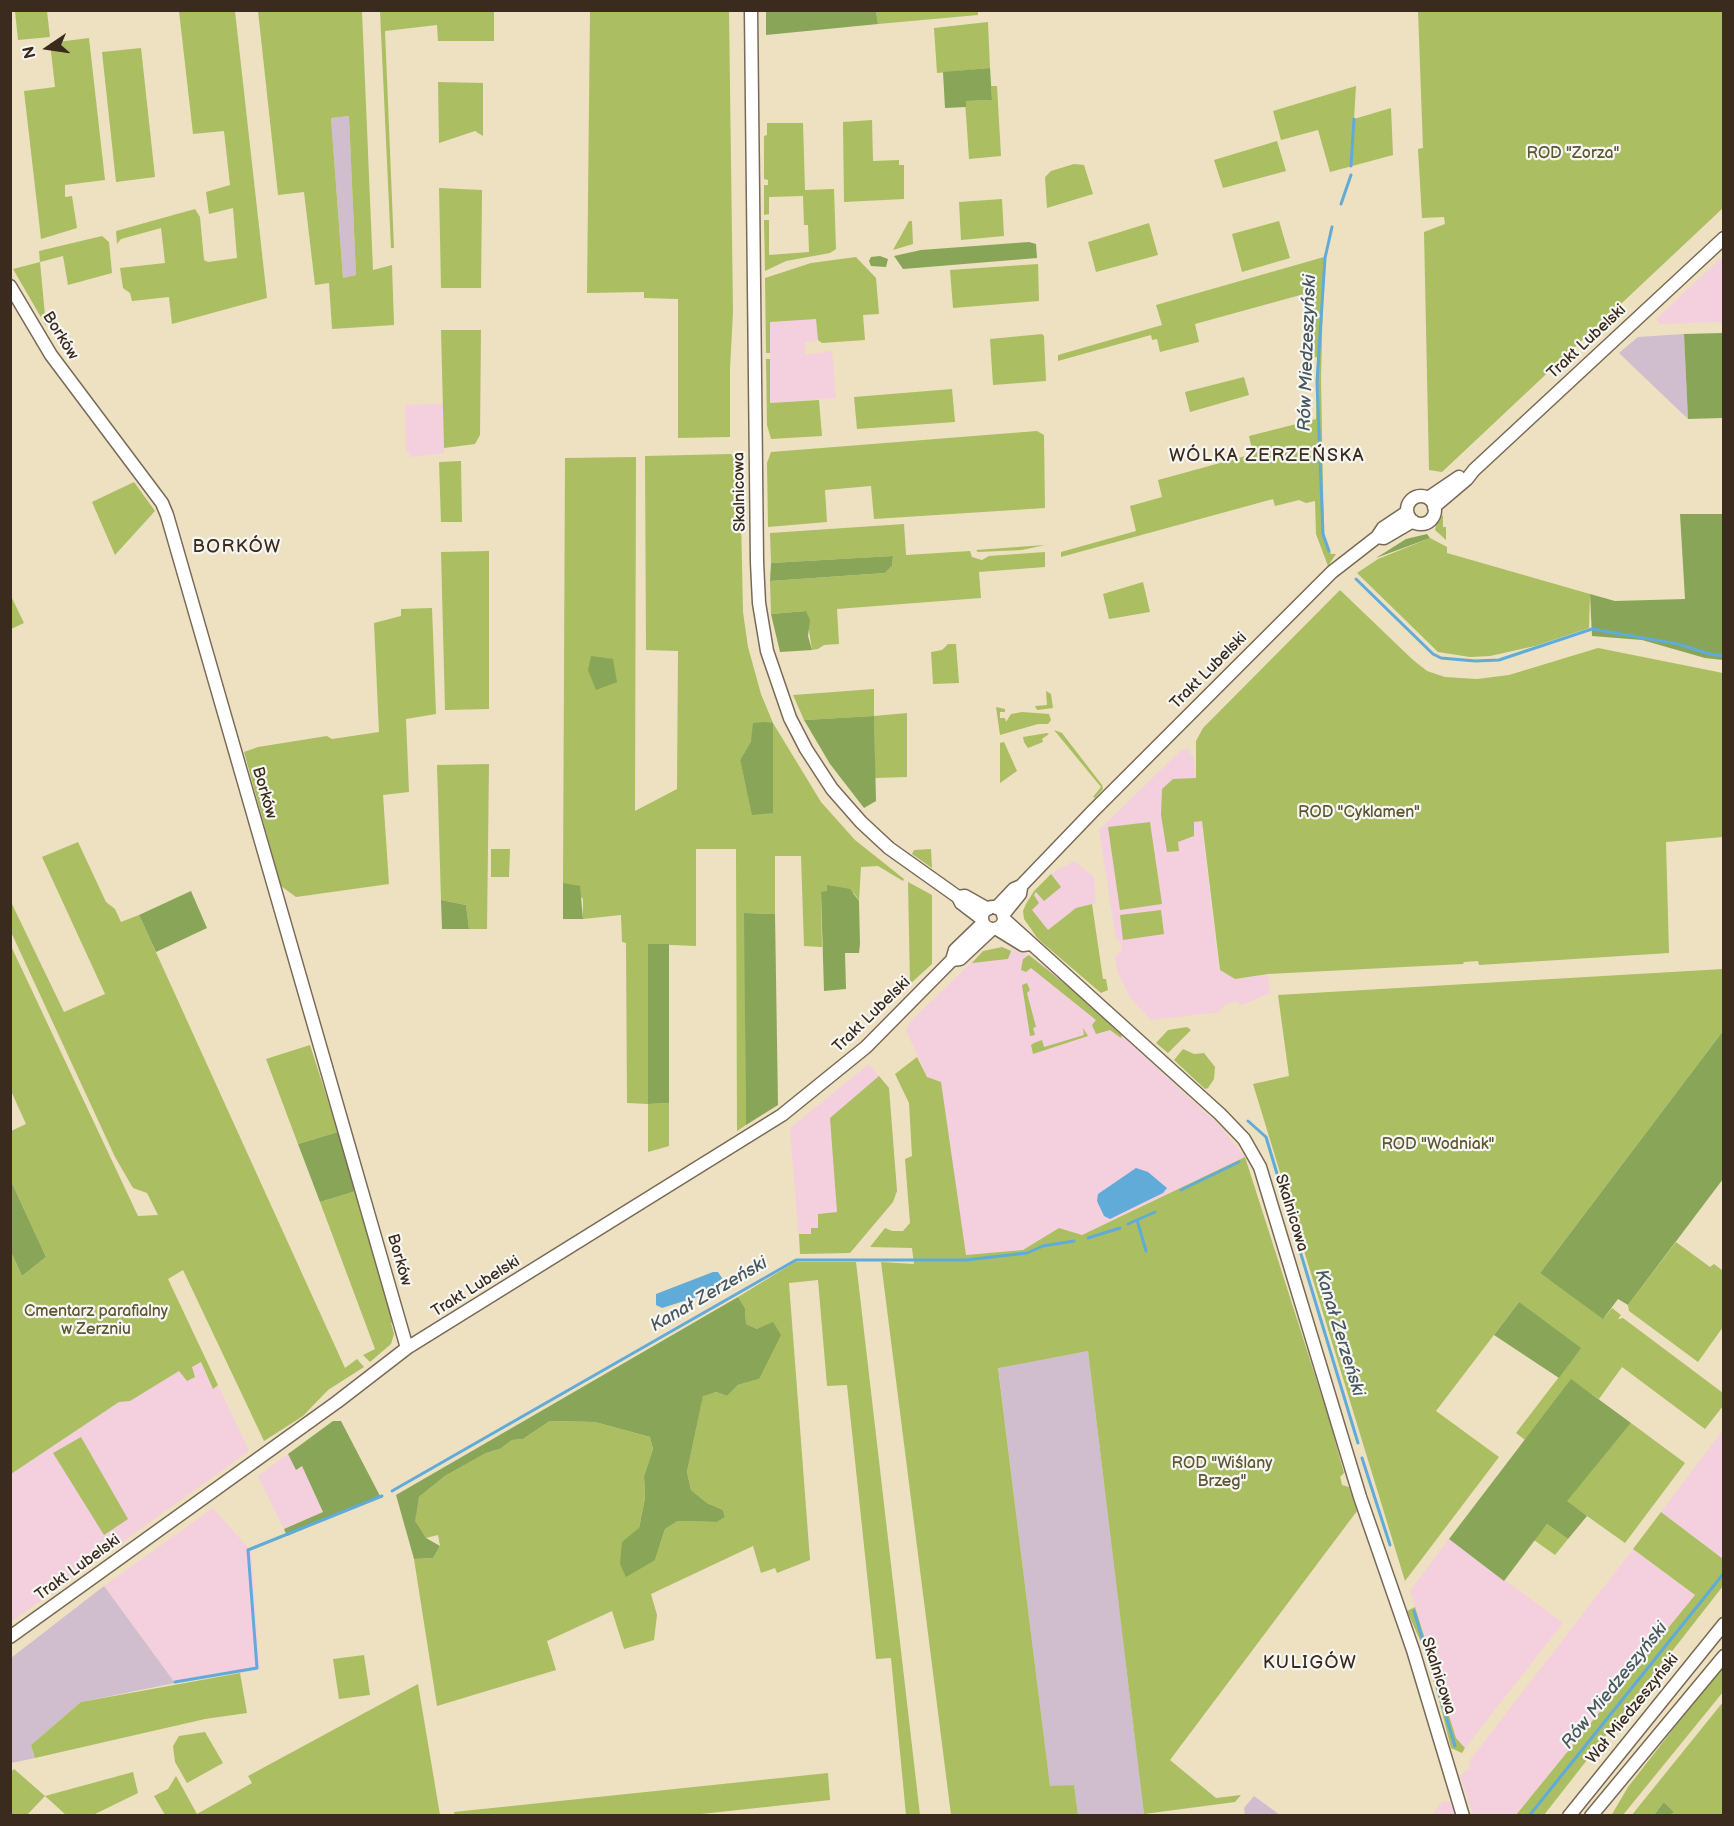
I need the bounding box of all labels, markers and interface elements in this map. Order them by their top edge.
north arrow [18,18,78,78]
text: N [19,44,41,60]
park label: ROD "Zorza" [1527,144,1619,164]
water label: Rów Miedzeszyński [1294,274,1322,432]
street label: Trakt Lubelski [1544,301,1630,383]
street label: Borków [38,308,82,364]
district label: WÓLKA ZERZEŃSKA [1169,445,1365,467]
street label: Skalnicowa [730,452,750,532]
district label: BORKÓW [192,536,282,558]
street label: Trakt Lubelski [1167,629,1251,713]
street label: Borków [247,765,281,821]
park label: ROD "Cyklamen" [1298,803,1420,823]
street label: Trakt Lubelski [829,973,915,1057]
park label: ROD "Wodniak" [1381,1135,1495,1155]
street label: Skalnicowa [1270,1172,1312,1254]
street label: Borków [382,1232,416,1288]
street label: Trakt Lubelski [428,1252,524,1322]
water label: Kanał Zerzeński [647,1253,771,1337]
water label: Kanał Zerzeński [1309,1267,1369,1399]
park label: Cmentarz parafialny w Zerzniu [24,1302,168,1340]
park label: ROD "Wiślany Brzeg" [1172,1454,1272,1492]
street label: Trakt Lubelski [32,1531,124,1605]
water label: Rów Miedzeszyński [1557,1618,1673,1754]
street label: Skalnicowa [1417,1635,1459,1717]
street label: Wał Miedzeszyński [1583,1650,1683,1768]
district label: KULIGÓW [1263,1652,1357,1674]

